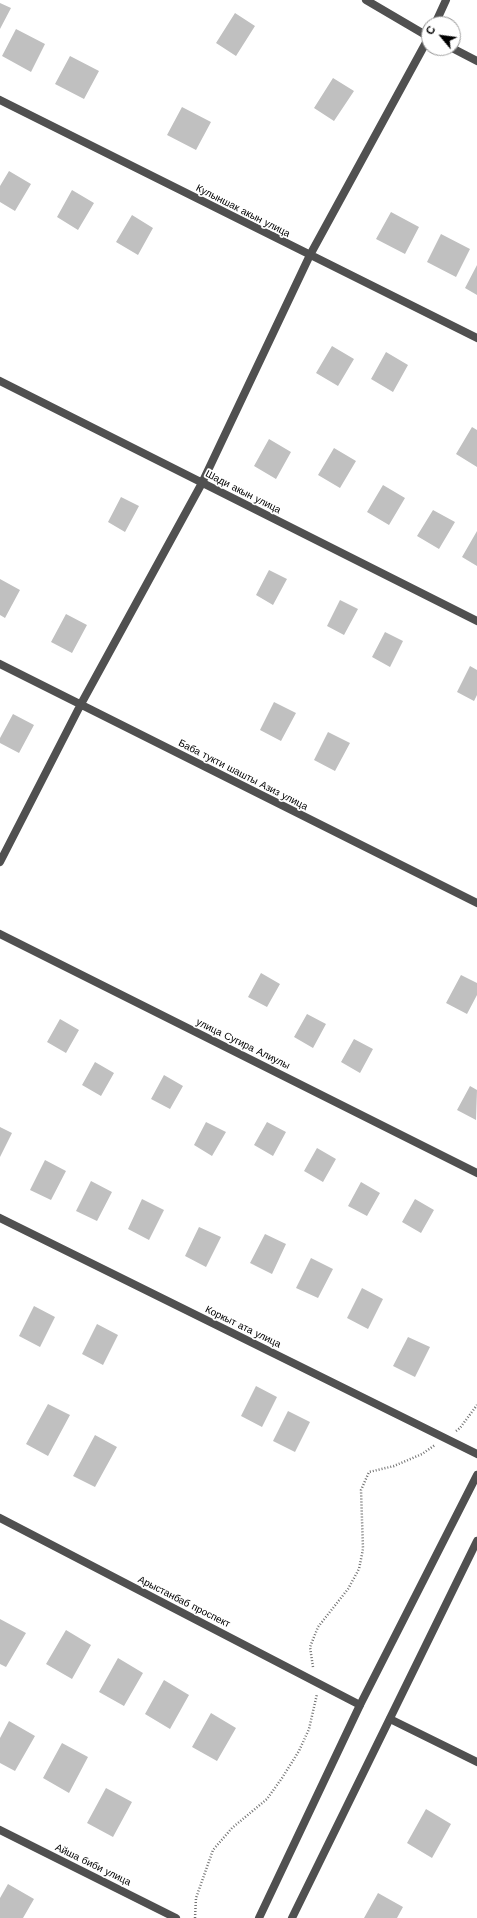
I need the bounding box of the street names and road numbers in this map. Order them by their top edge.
street label: Кулыншак акын улица [194,182,292,240]
street label: Шади акын улица [203,468,283,516]
street label: Баба тукти шашты Азиз улица [176,737,310,813]
street label: улица Сугира Алиулы [194,1016,292,1072]
street label: Коркыт ата улица [203,1303,283,1351]
street label: Арыстанбаб проспект [136,1574,232,1630]
street label: Айша биби улица [53,1841,133,1889]

